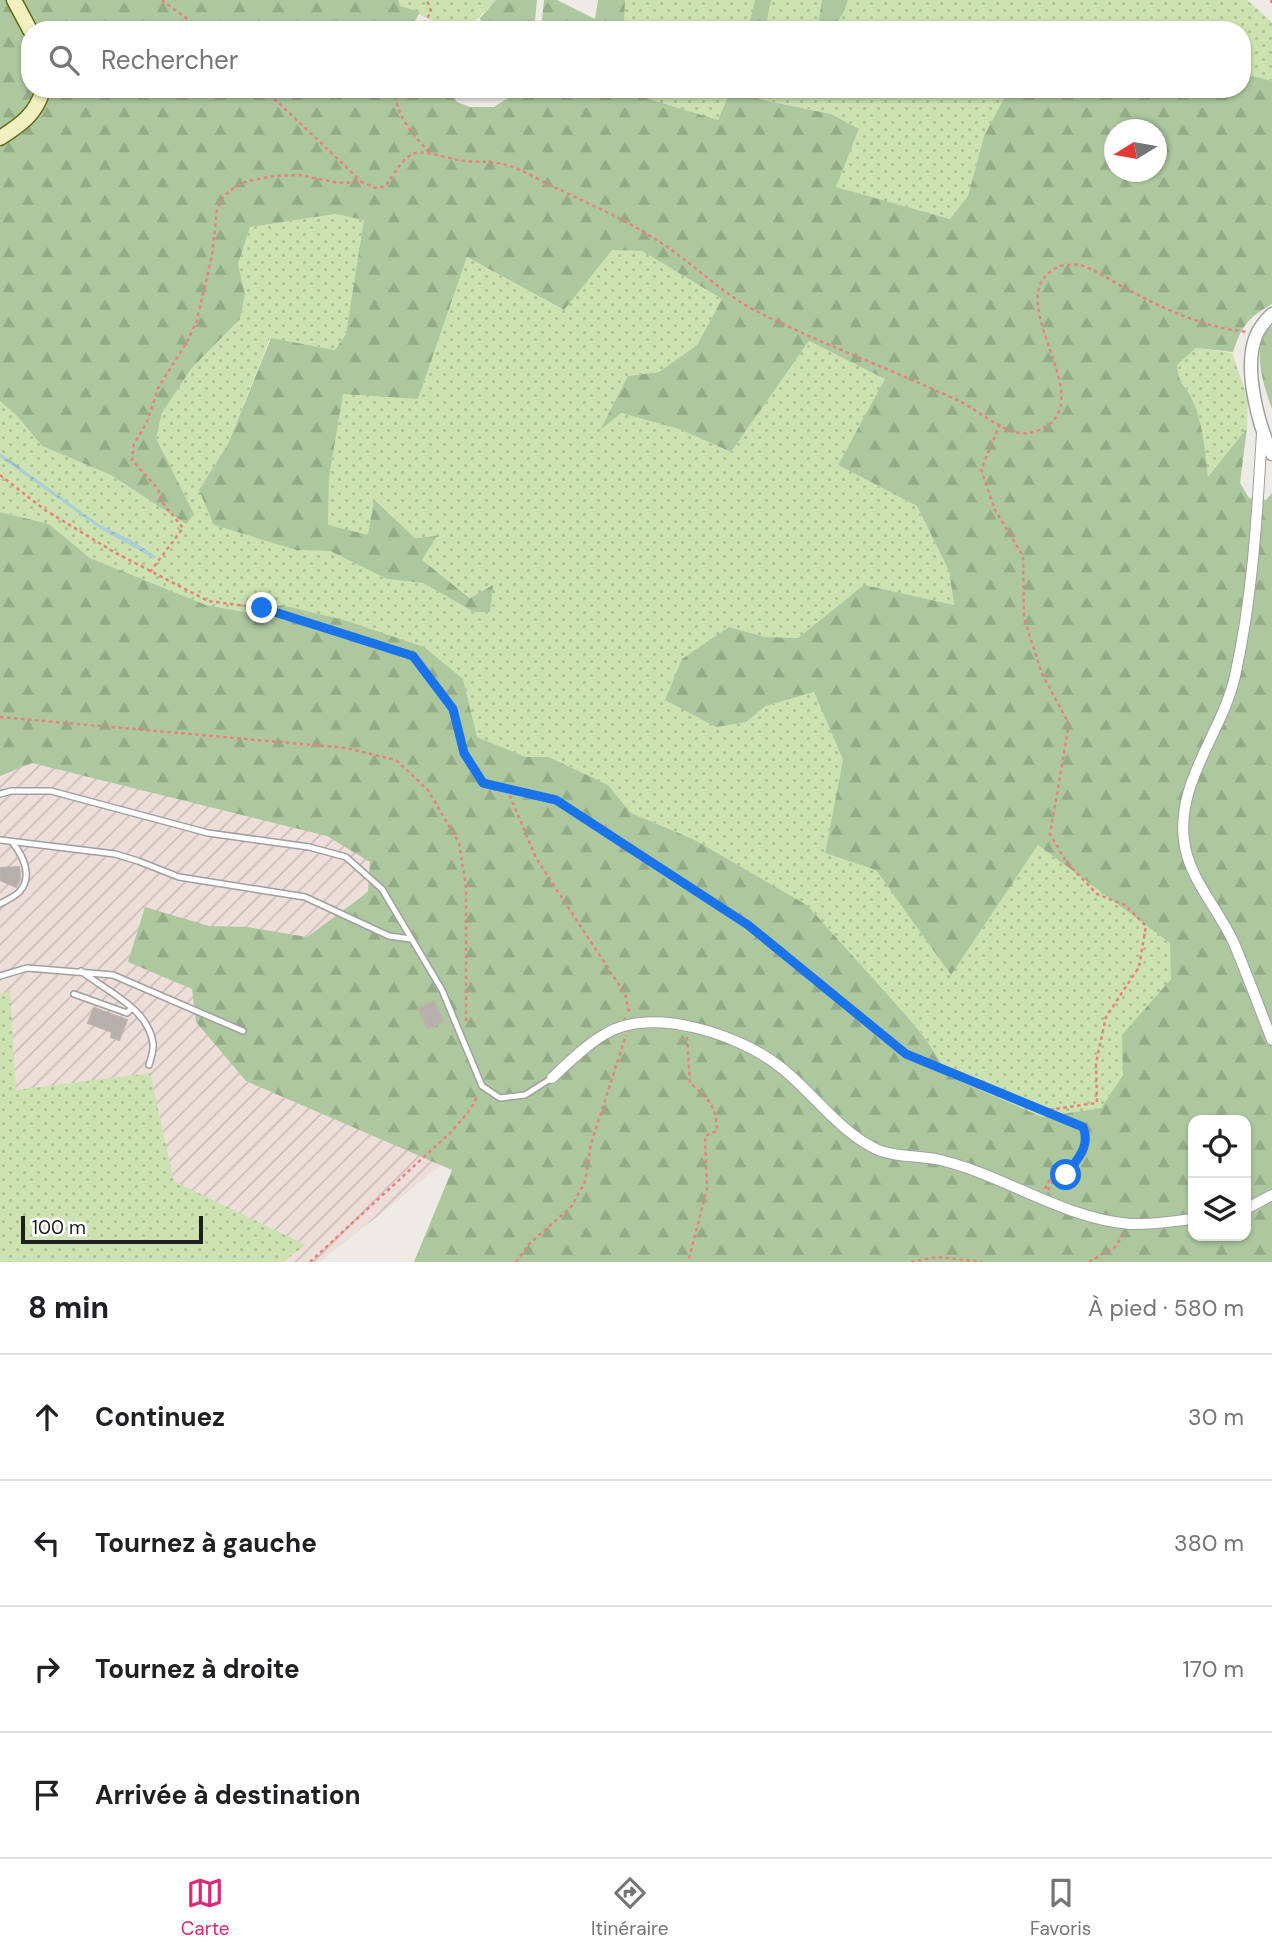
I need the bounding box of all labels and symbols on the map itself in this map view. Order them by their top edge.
north arrow [1104,119,1167,182]
route end [246,592,277,623]
route start [1050,1159,1081,1190]
scale bar [21,1213,203,1245]

